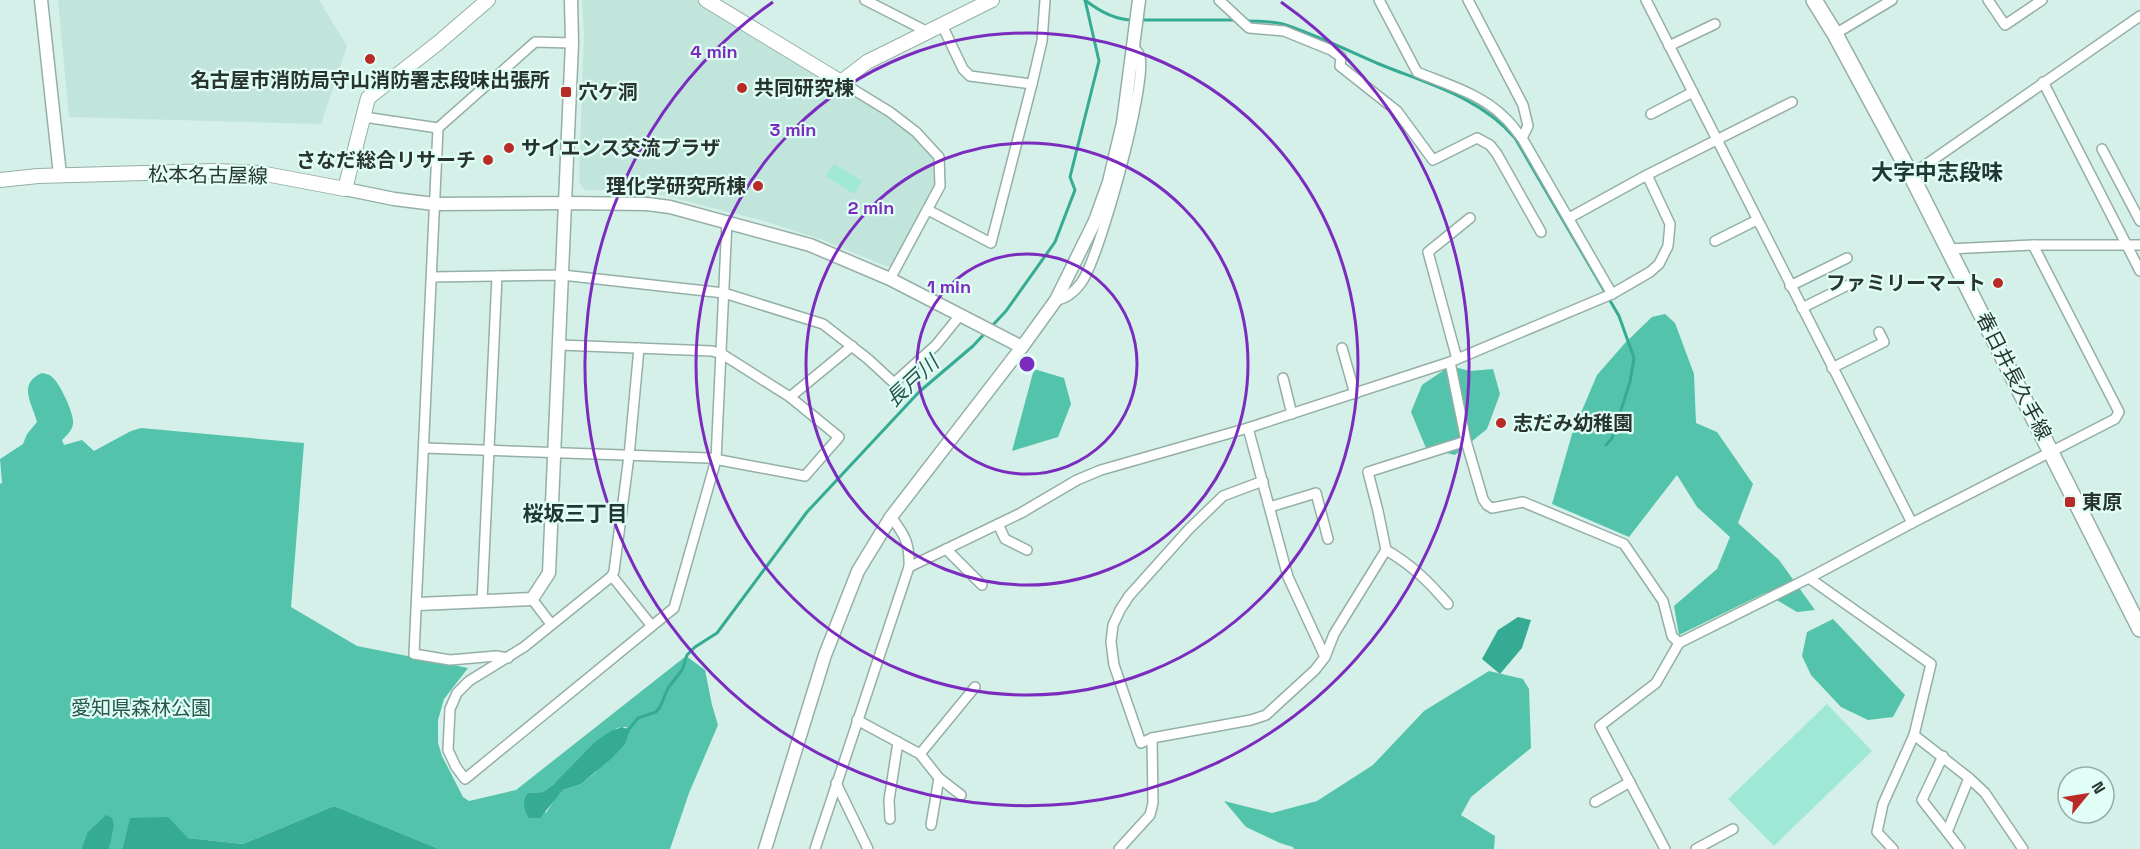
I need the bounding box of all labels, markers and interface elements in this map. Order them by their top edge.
text: 4 min [690,40,738,63]
marker: 名古屋市消防局守山消防署志段味出張所 [363,52,377,66]
place label: 名古屋市消防局守山消防署志段味出張所 [190,67,550,93]
place label: 共同研究棟 [754,75,854,101]
place label: 穴ケ洞 [578,79,638,105]
marker: 共同研究棟 [735,81,749,95]
marker: 穴ケ洞 [559,85,573,99]
text: 3 min [770,118,816,141]
place label: サイエンス交流プラザ [521,135,720,161]
marker: サイエンス交流プラザ [502,141,516,155]
place label: さなだ総合リサーチ [296,147,476,173]
marker: さなだ総合リサーチ [481,153,495,167]
district label: 大字中志段味 [1871,158,2003,186]
street label: 松本名古屋線 [148,161,268,189]
place label: 理化学研究所棟 [606,173,746,199]
marker: 理化学研究所棟 [751,179,765,193]
text: 2 min [848,196,894,219]
place label: ファミリーマート [1826,270,1986,296]
text: 1 min [927,275,971,298]
marker: ファミリーマート [1991,276,2005,290]
street label: 春日井長久手線 [1971,308,2057,444]
water label: 長戸川 [880,348,946,412]
centre of rings [1017,354,1037,374]
place label: 志だみ幼稚園 [1513,410,1633,436]
marker: 志だみ幼稚園 [1494,416,1508,430]
place label: 東原 [2082,489,2122,515]
marker: 東原 [2063,495,2077,509]
district label: 桜坂三丁目 [523,500,628,527]
park label: 愛知県森林公園 [71,695,211,721]
north arrow [2056,765,2116,825]
text: N [2087,778,2110,798]

